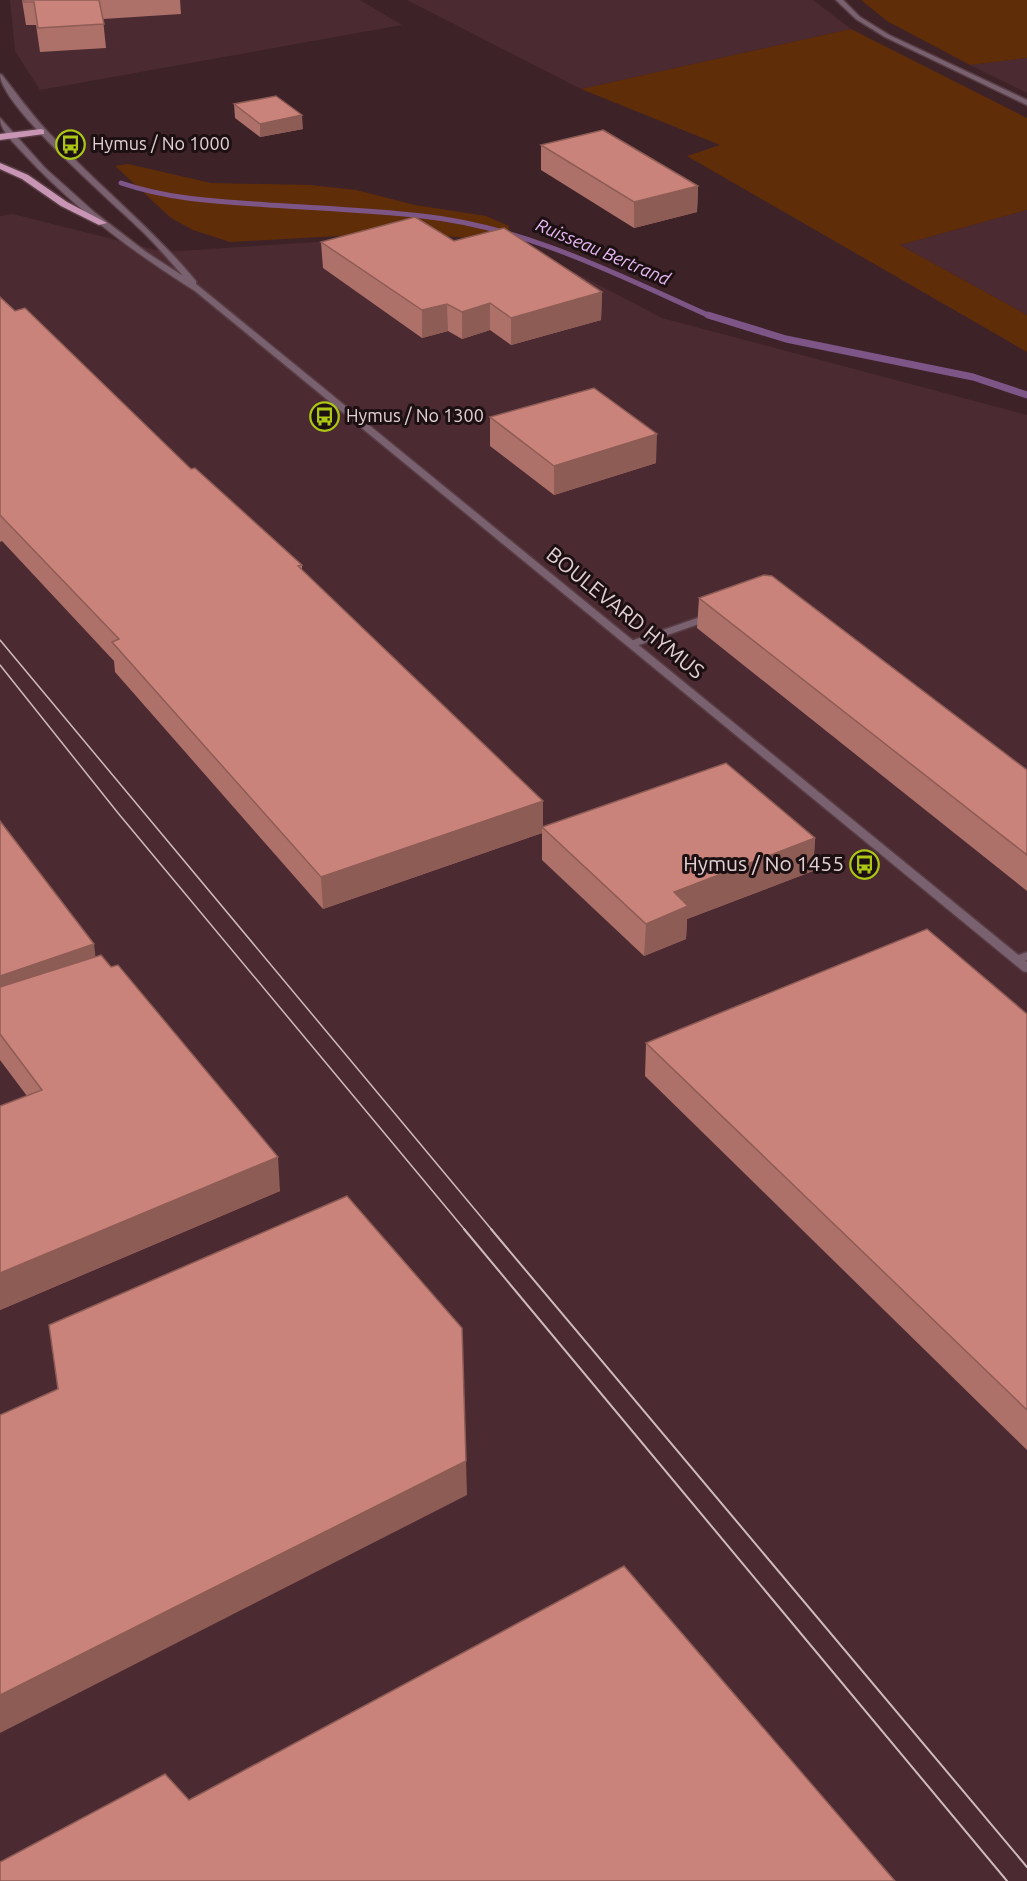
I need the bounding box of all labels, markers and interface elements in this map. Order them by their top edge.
bus stop icon: Hymus / No 1000 [55,128,87,160]
place label: Hymus / No 1000 [92,133,230,153]
water label: Ruisseau Bertrand [533,214,674,289]
bus stop icon: Hymus / No 1300 [309,400,341,432]
place label: Hymus / No 1300 [346,405,484,425]
street label: BOULEVARD HYMUS [542,541,709,683]
bus stop icon: Hymus / No 1455 [849,848,881,880]
place label: Hymus / No 1455 [683,851,844,875]

